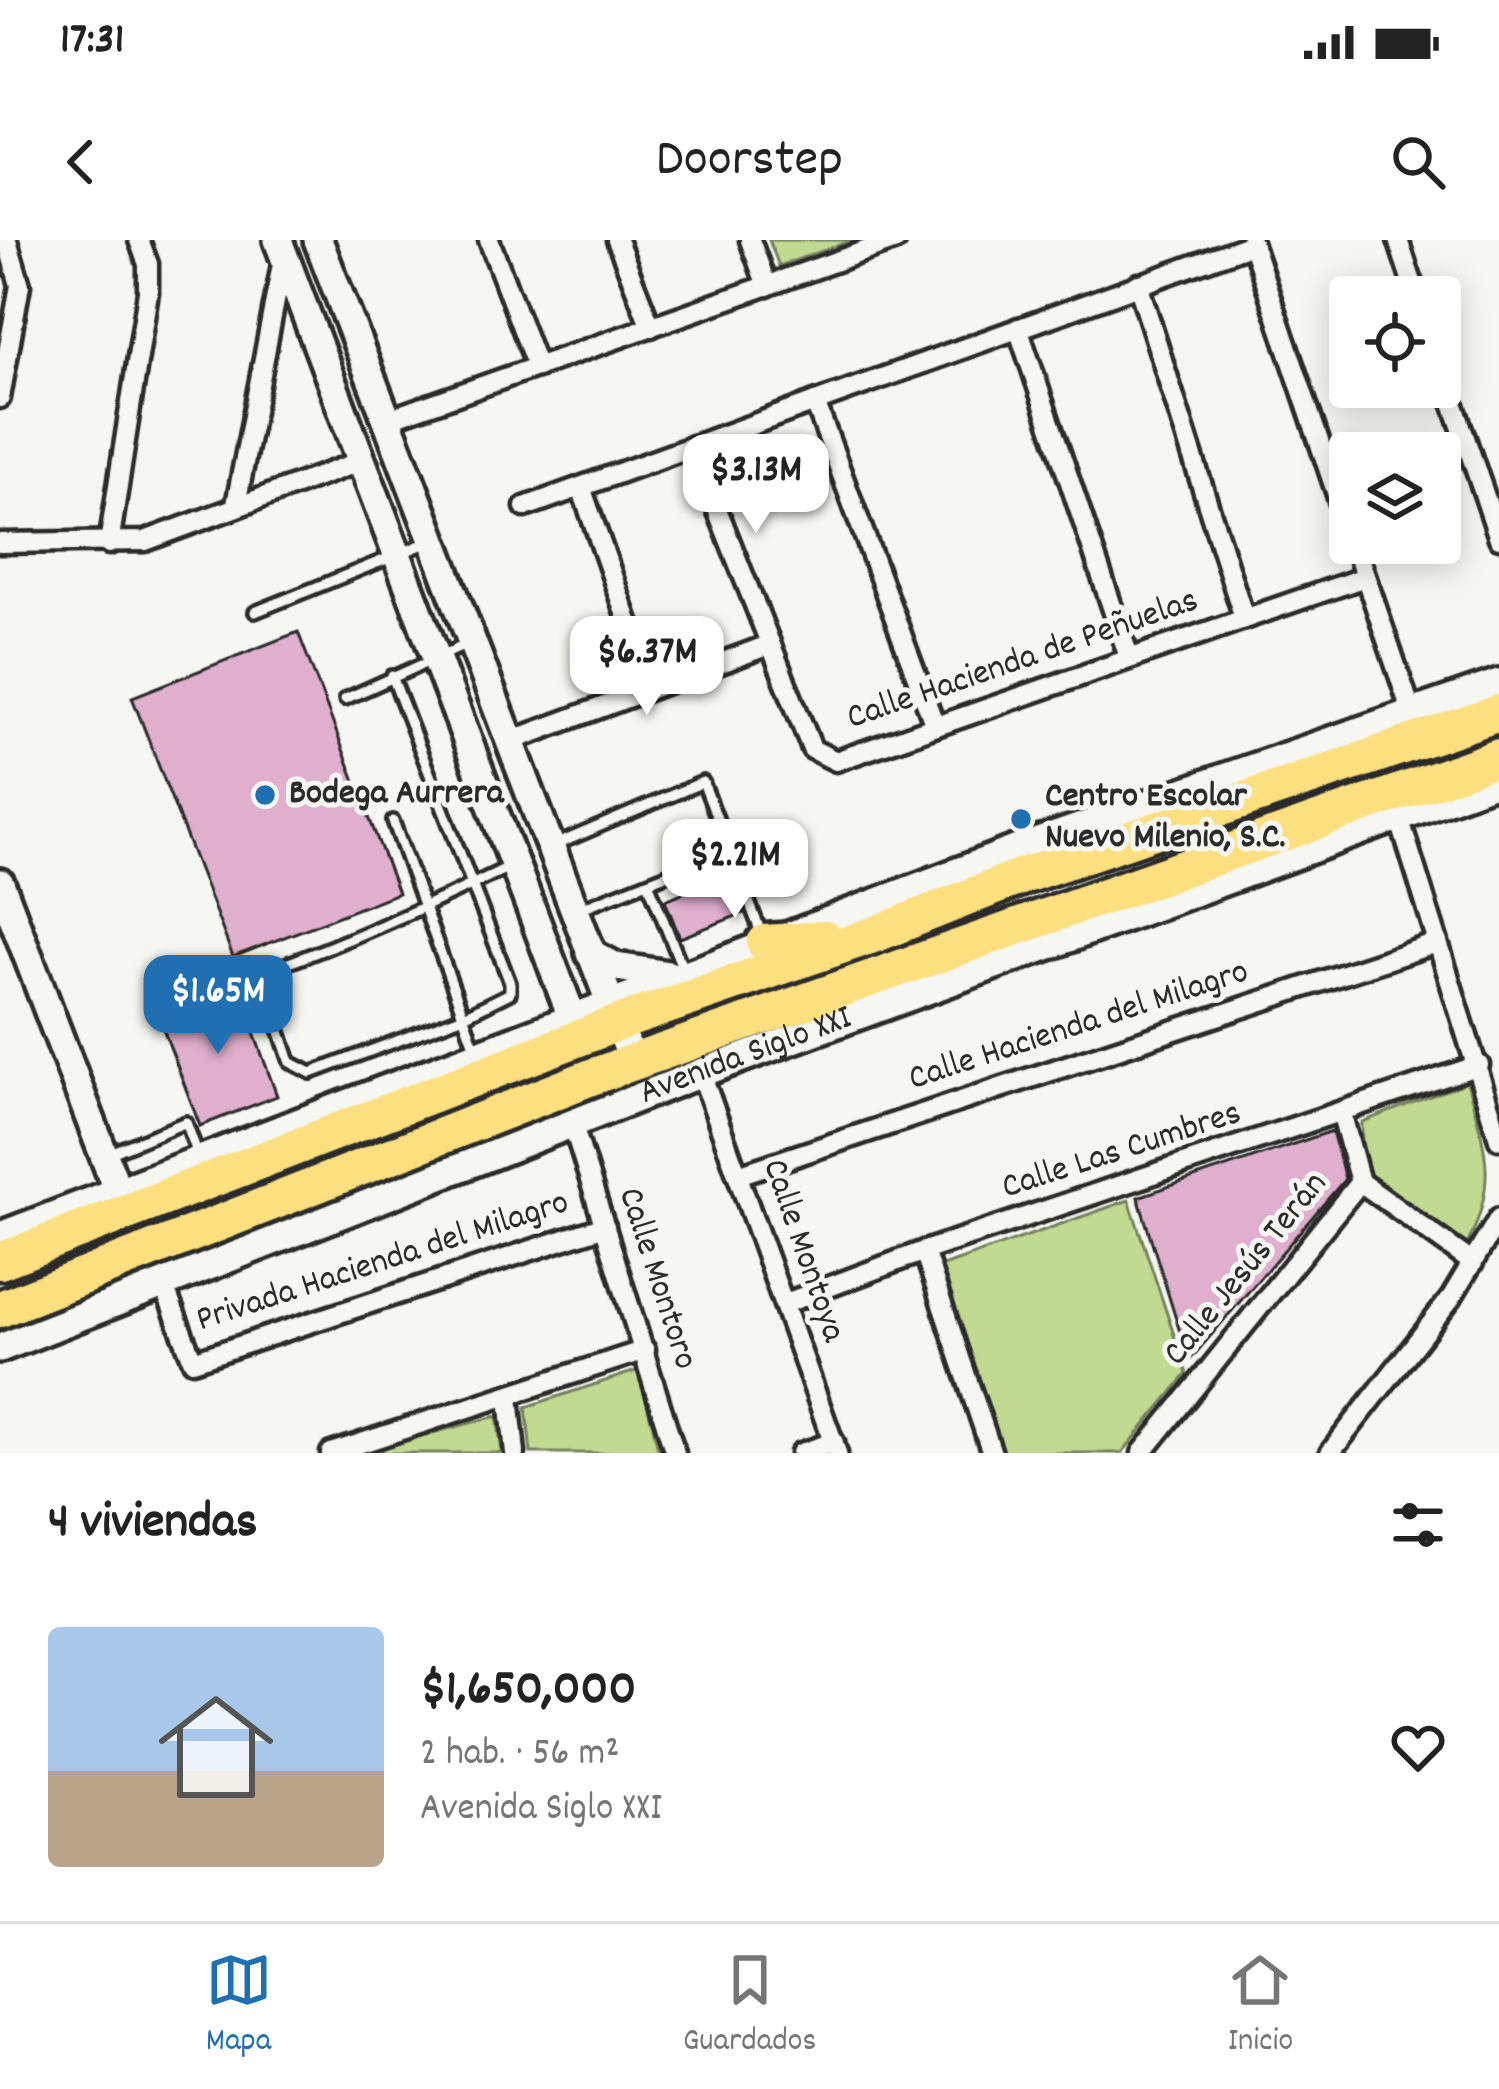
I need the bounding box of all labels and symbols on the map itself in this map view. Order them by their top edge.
pin: $3.13M [658,434,854,536]
street label: Calle Hacienda de Peñuelas [840,576,1206,746]
pin: $6.37M [549,616,745,718]
place label: Bodega Aurrera [289,769,505,821]
place label: Centro Escolar Nuevo Milenio, S.C. [1045,772,1285,865]
marker: Bodega Aurrera [252,782,278,808]
marker: Centro Escolar Nuevo Milenio, S.C. [1008,806,1034,832]
pin: $2.21M [637,819,833,921]
street label: Calle Hacienda del Milagro [902,947,1256,1107]
pin: $1.65M [120,955,316,1057]
street label: Avenida Siglo XXI [632,994,860,1120]
street label: Calle Las Cumbres [996,1089,1248,1215]
street label: Calle Montoya [746,1153,858,1351]
street label: Calle Jesús Terán [1152,1162,1342,1378]
street label: Privada Hacienda del Milagro [190,1178,576,1348]
street label: Calle Montoro [602,1181,710,1377]

